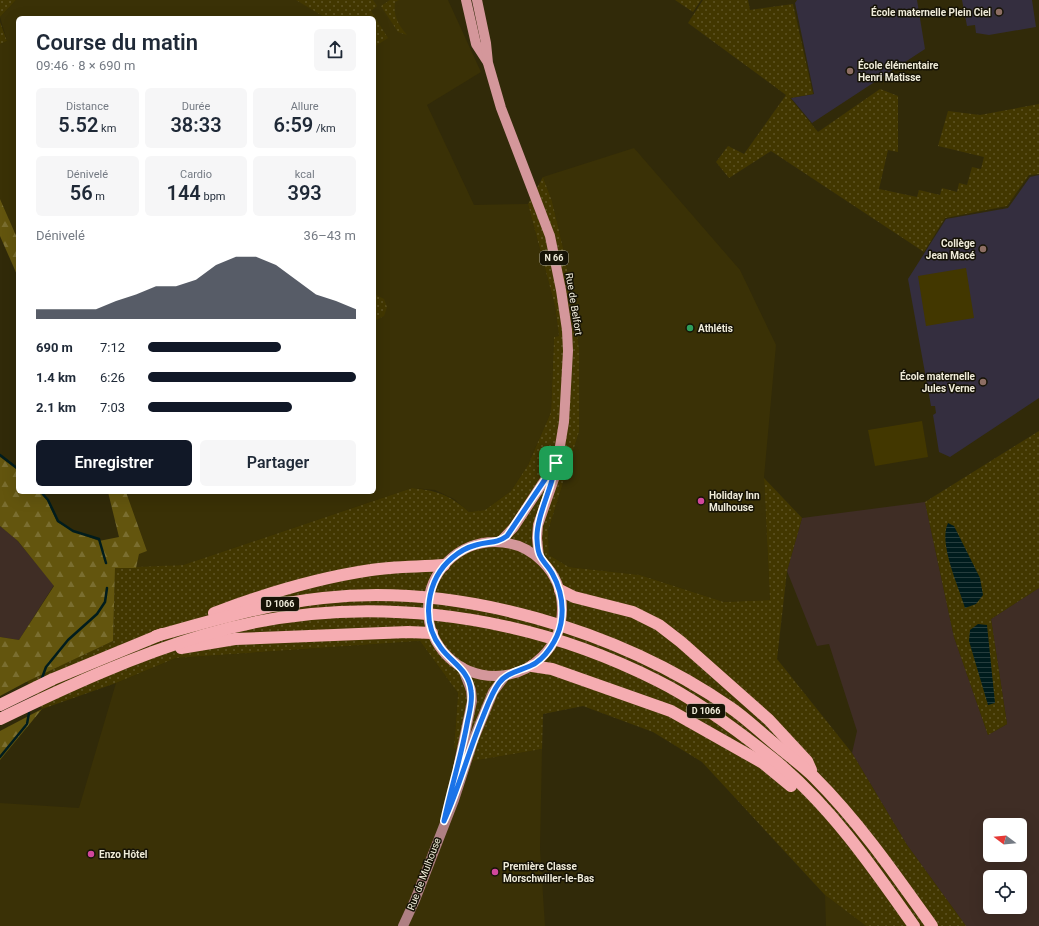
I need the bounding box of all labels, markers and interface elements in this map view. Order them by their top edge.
place label: École maternelle Plein Ciel [871,6,991,18]
marker: École maternelle Plein Ciel [994,7,1004,17]
button: share [314,29,356,71]
text: Course du matin [36,30,198,55]
text: 09:46 · 8 × 690 m [36,58,135,73]
place label: École élémentaire Henri Matisse [858,59,939,83]
marker: École élémentaire Henri Matisse [845,66,855,76]
text: Distance [66,100,109,113]
text: Durée [182,100,210,113]
text: Allure [291,100,319,113]
text: 5.52 [58,113,98,137]
text: 38:33 [170,113,222,137]
text: 6:59 [274,113,313,137]
text: km [98,122,116,135]
text: /km [313,122,336,135]
text: Dénivelé [67,168,108,181]
text: Cardio [180,168,212,181]
text: kcal [295,168,315,181]
text: 56 [70,181,93,205]
text: 144 [166,181,201,205]
text: 393 [288,181,322,205]
text: m [93,190,105,203]
text: bpm [201,190,226,203]
text: Dénivelé [36,228,85,243]
text: 36–43 m [304,228,356,243]
place label: Collège Jean Macé [926,238,976,261]
marker: Collège Jean Macé [978,244,988,254]
road number: N 66 [540,251,568,265]
street label: Rue de Belfort [564,272,584,336]
marker: Athlétis [685,323,695,333]
place label: Athlétis [698,323,733,334]
text: 690 m [36,340,73,355]
text: 7:12 [100,340,125,355]
text: 1.4 km [36,370,76,385]
text: 6:26 [100,370,125,385]
place label: École maternelle Jules Verne [900,370,976,394]
marker: École maternelle Jules Verne [978,377,988,387]
text: 2.1 km [36,400,76,415]
text: 7:03 [100,400,125,415]
button: Enregistrer [36,440,192,486]
button: Partager [200,440,356,486]
pin [539,446,573,480]
icon: arrive [545,452,567,474]
place label: Holiday Inn Mulhouse [709,490,760,513]
marker: Holiday Inn Mulhouse [696,496,706,506]
road number: D 1066 [261,597,299,611]
road number: D 1066 [687,704,725,718]
north arrow [983,818,1027,862]
map controls [983,818,1027,914]
street label: Rue de Mulhouse [405,836,443,912]
marker: Enzo Hôtel [86,849,96,859]
place label: Enzo Hôtel [99,849,148,860]
place label: Première Classe Morschwiller-le-Bas [503,861,594,884]
marker: Première Classe Morschwiller-le-Bas [490,867,500,877]
button: locate [983,870,1027,914]

